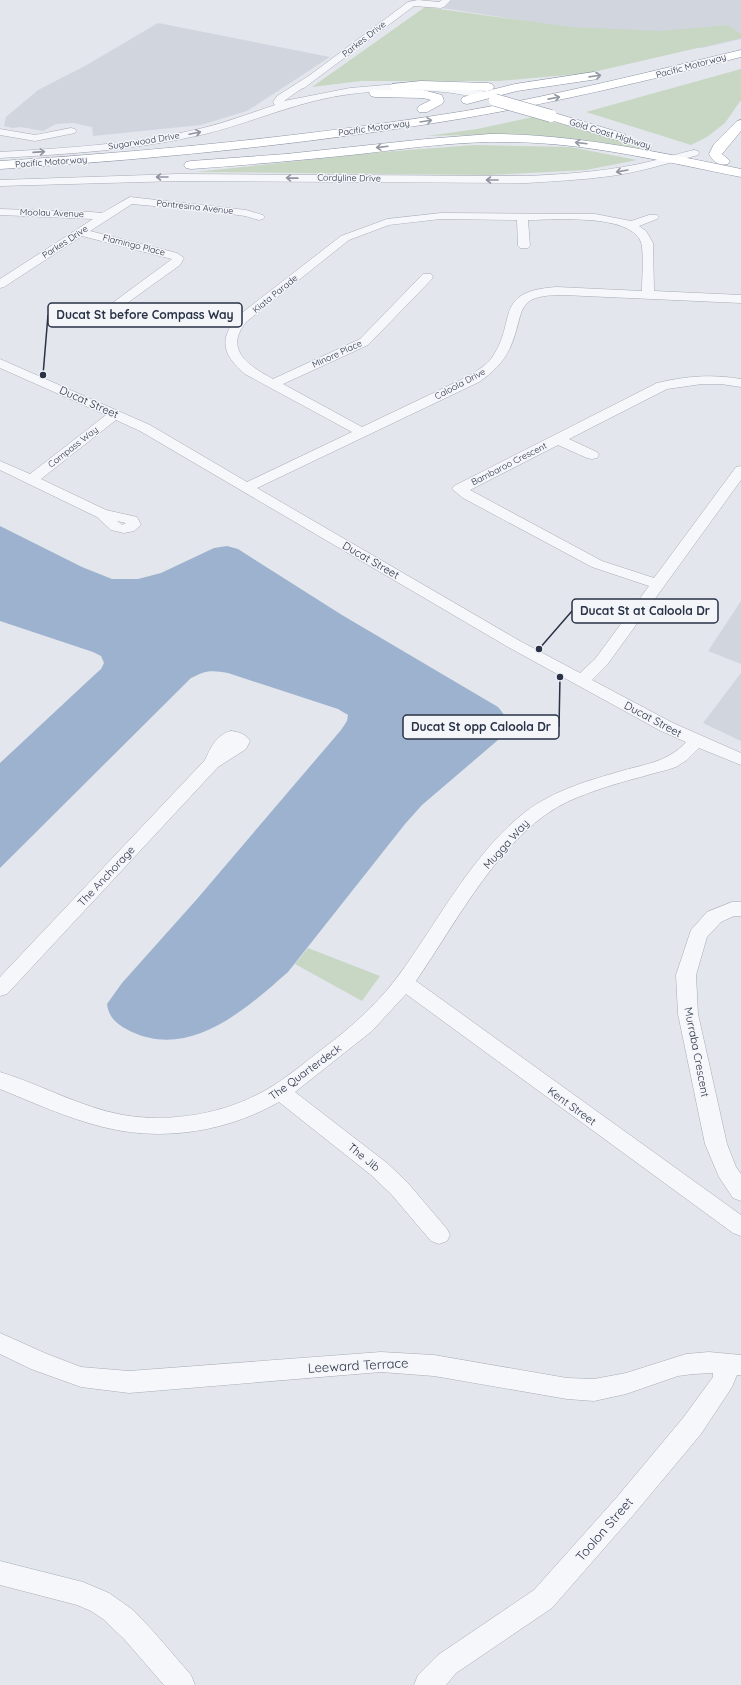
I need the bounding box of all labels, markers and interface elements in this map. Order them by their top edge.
street label: Parkes Drive [340,18,388,59]
street label: Pacific Motorway [655,51,727,80]
one-way arrow [588,72,601,80]
one-way arrow [547,93,560,101]
street label: Gold Coast Highway [568,116,652,151]
street label: Pacific Motorway [337,117,410,138]
one-way arrow [419,117,432,125]
one-way arrow [189,128,202,136]
street label: Sugarwood Drive [107,129,180,152]
one-way arrow [575,139,588,147]
one-way arrow [376,143,389,151]
one-way arrow [32,149,45,156]
street label: Pacific Motorway [15,153,87,170]
one-way arrow [615,167,628,175]
street label: Cordyline Drive [317,171,381,184]
one-way arrow [156,173,169,181]
one-way arrow [286,174,299,182]
one-way arrow [486,176,499,184]
street label: Pontresina Avenue [156,197,234,216]
street label: Moolau Avenue [20,206,84,219]
street label: Parkes Drive [40,223,90,260]
street label: Flamingo Place [102,231,166,258]
street label: Kiata Parade [250,272,299,315]
callout: Ducat St before Compass Way [48,303,242,327]
text: Ducat St before Compass Way [56,307,234,322]
street label: Minore Place [310,337,363,370]
street label: Caloola Drive [433,366,487,402]
street label: Ducat Street [57,383,121,421]
street label: Compass Way [45,424,100,470]
street label: Bambaroo Crescent [469,440,548,487]
street label: Ducat Street [340,538,402,582]
callout: Ducat St at Caloola Dr [572,599,718,623]
text: Ducat St at Caloola Dr [580,603,710,618]
street label: Ducat Street [622,698,684,740]
callout: Ducat St opp Caloola Dr [403,715,559,739]
text: Ducat St opp Caloola Dr [411,719,551,734]
street label: Mugga Way [480,816,532,872]
street label: The Anchorage [74,843,138,909]
street label: Murraba Crescent [681,1006,713,1098]
street label: The Quarterdeck [266,1041,344,1103]
street label: Kent Street [545,1084,599,1128]
street label: The Jib [345,1140,383,1174]
street label: Leeward Terrace [307,1354,409,1376]
street label: Toolon Street [572,1494,636,1564]

